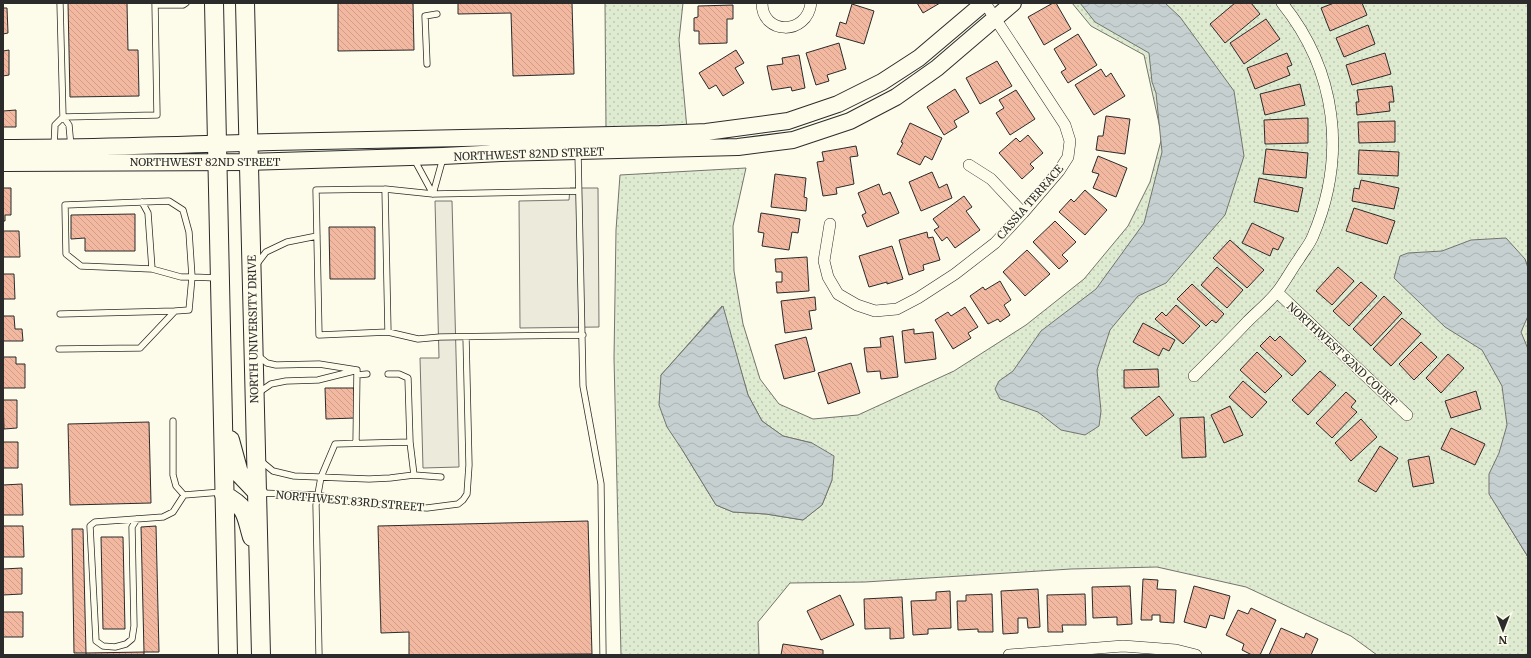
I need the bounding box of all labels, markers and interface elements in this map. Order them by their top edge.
street label: NORTHWEST 82ND STREET [453,144,605,164]
street label: NORTHWEST 82ND STREET [130,155,281,169]
street label: CASSIA TERRACE [994,162,1066,242]
street label: NORTH UNIVERSITY DRIVE [245,255,261,403]
street label: NORTHWEST 82ND COURT [1284,299,1400,409]
street label: NORTHWEST 83RD STREET [275,488,425,515]
north arrow [1483,610,1523,650]
text: N [1498,633,1507,647]

